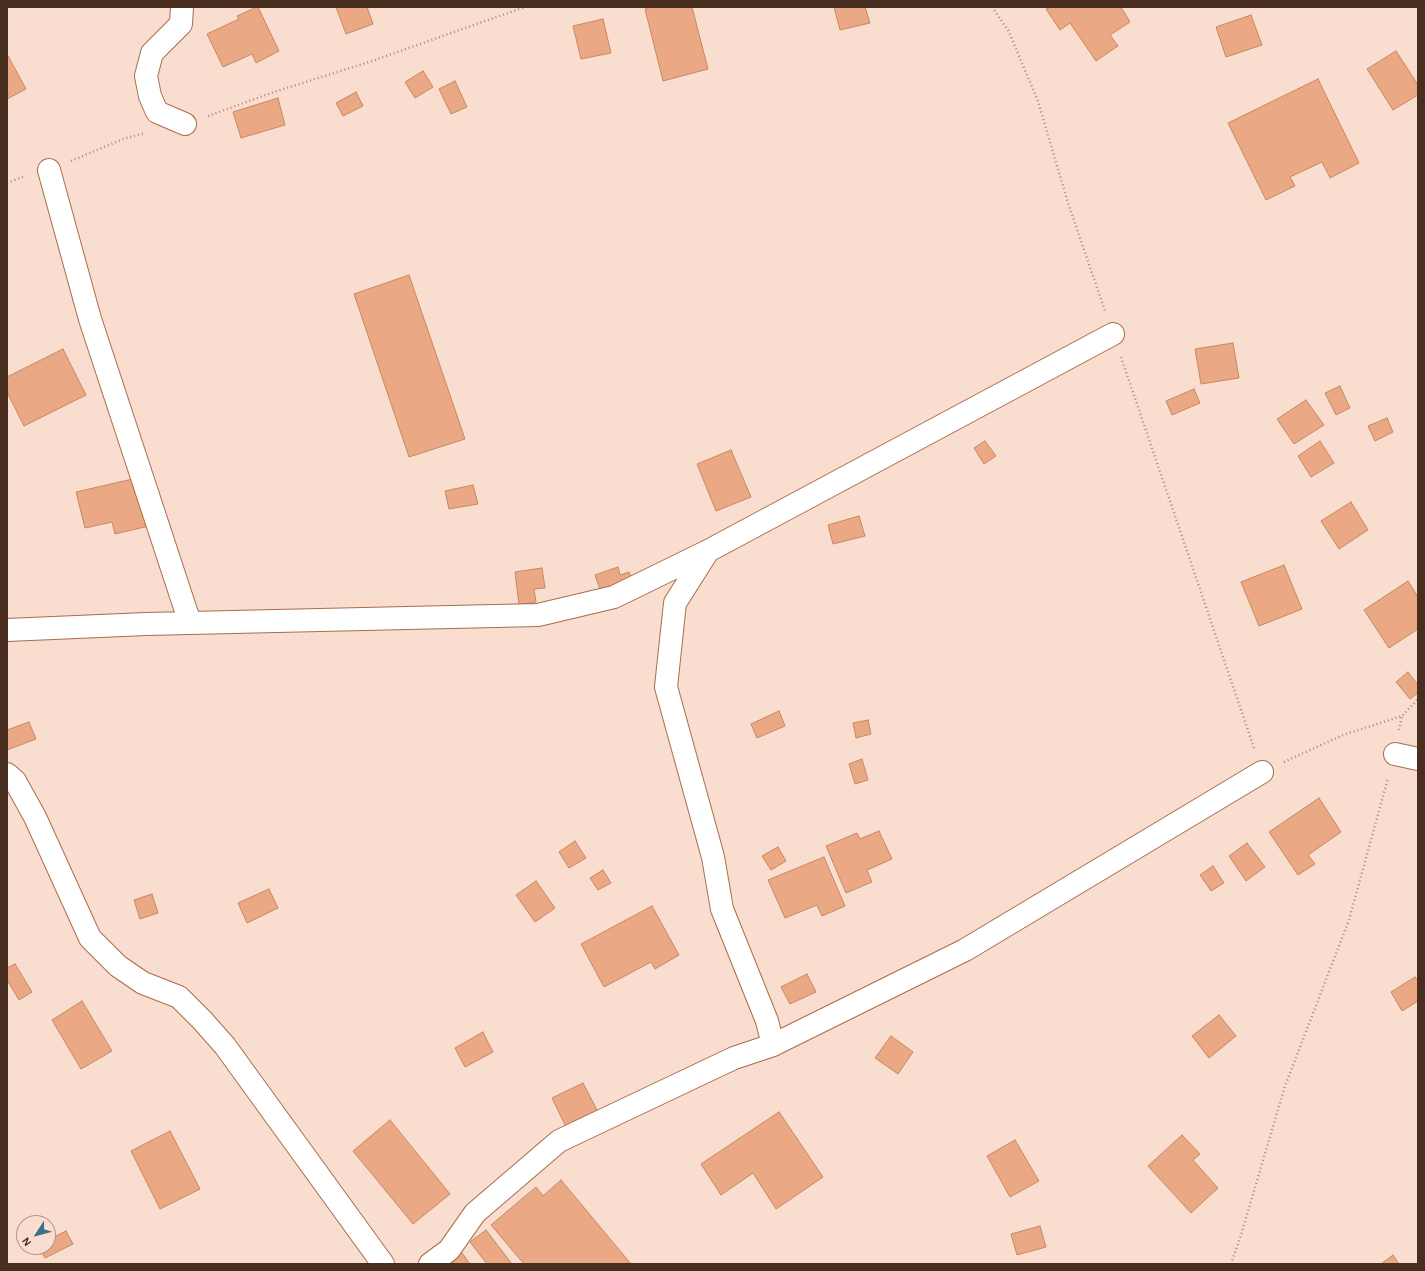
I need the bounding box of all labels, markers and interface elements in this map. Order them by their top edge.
north arrow [16,1215,56,1255]
text: N [20,1235,33,1248]

